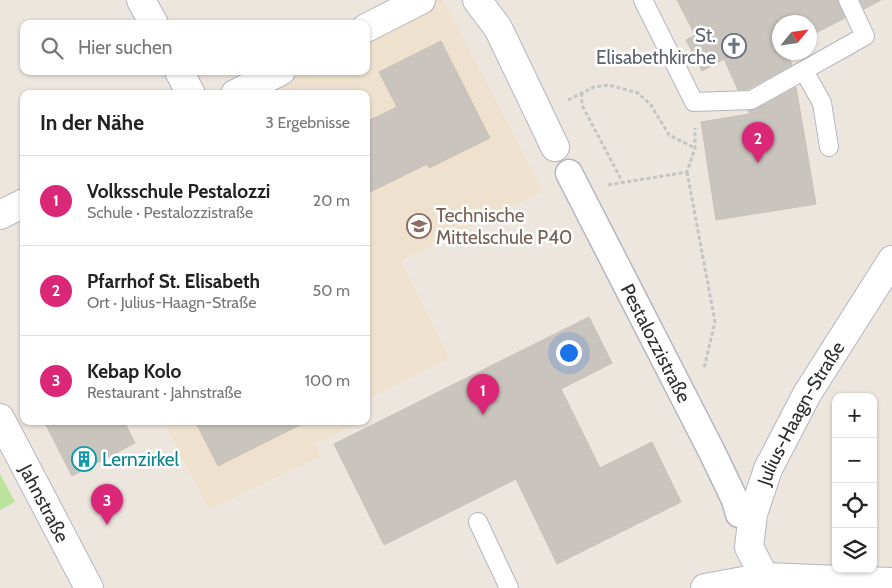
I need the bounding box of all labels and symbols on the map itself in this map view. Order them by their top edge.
north arrow [772,15,817,60]
place label: St. Elisabethkirche [596,24,716,69]
church icon: St. Elisabethkirche [721,33,747,59]
pin: 2 [742,122,774,163]
place label: Technische Mittelschule P40 [436,204,572,249]
school or university icon: Technische Mittelschule P40 [406,213,432,239]
street label: Pestalozzistraße [616,280,696,406]
street label: Julius-Haagn-Straße [752,337,849,489]
your location [556,340,582,366]
pin: 1 [467,374,499,415]
building icon: Lernzirkel [71,446,97,472]
place label: Lernzirkel [102,448,179,471]
street label: Jahnstraße [14,459,74,546]
pin: 3 [91,484,123,525]

